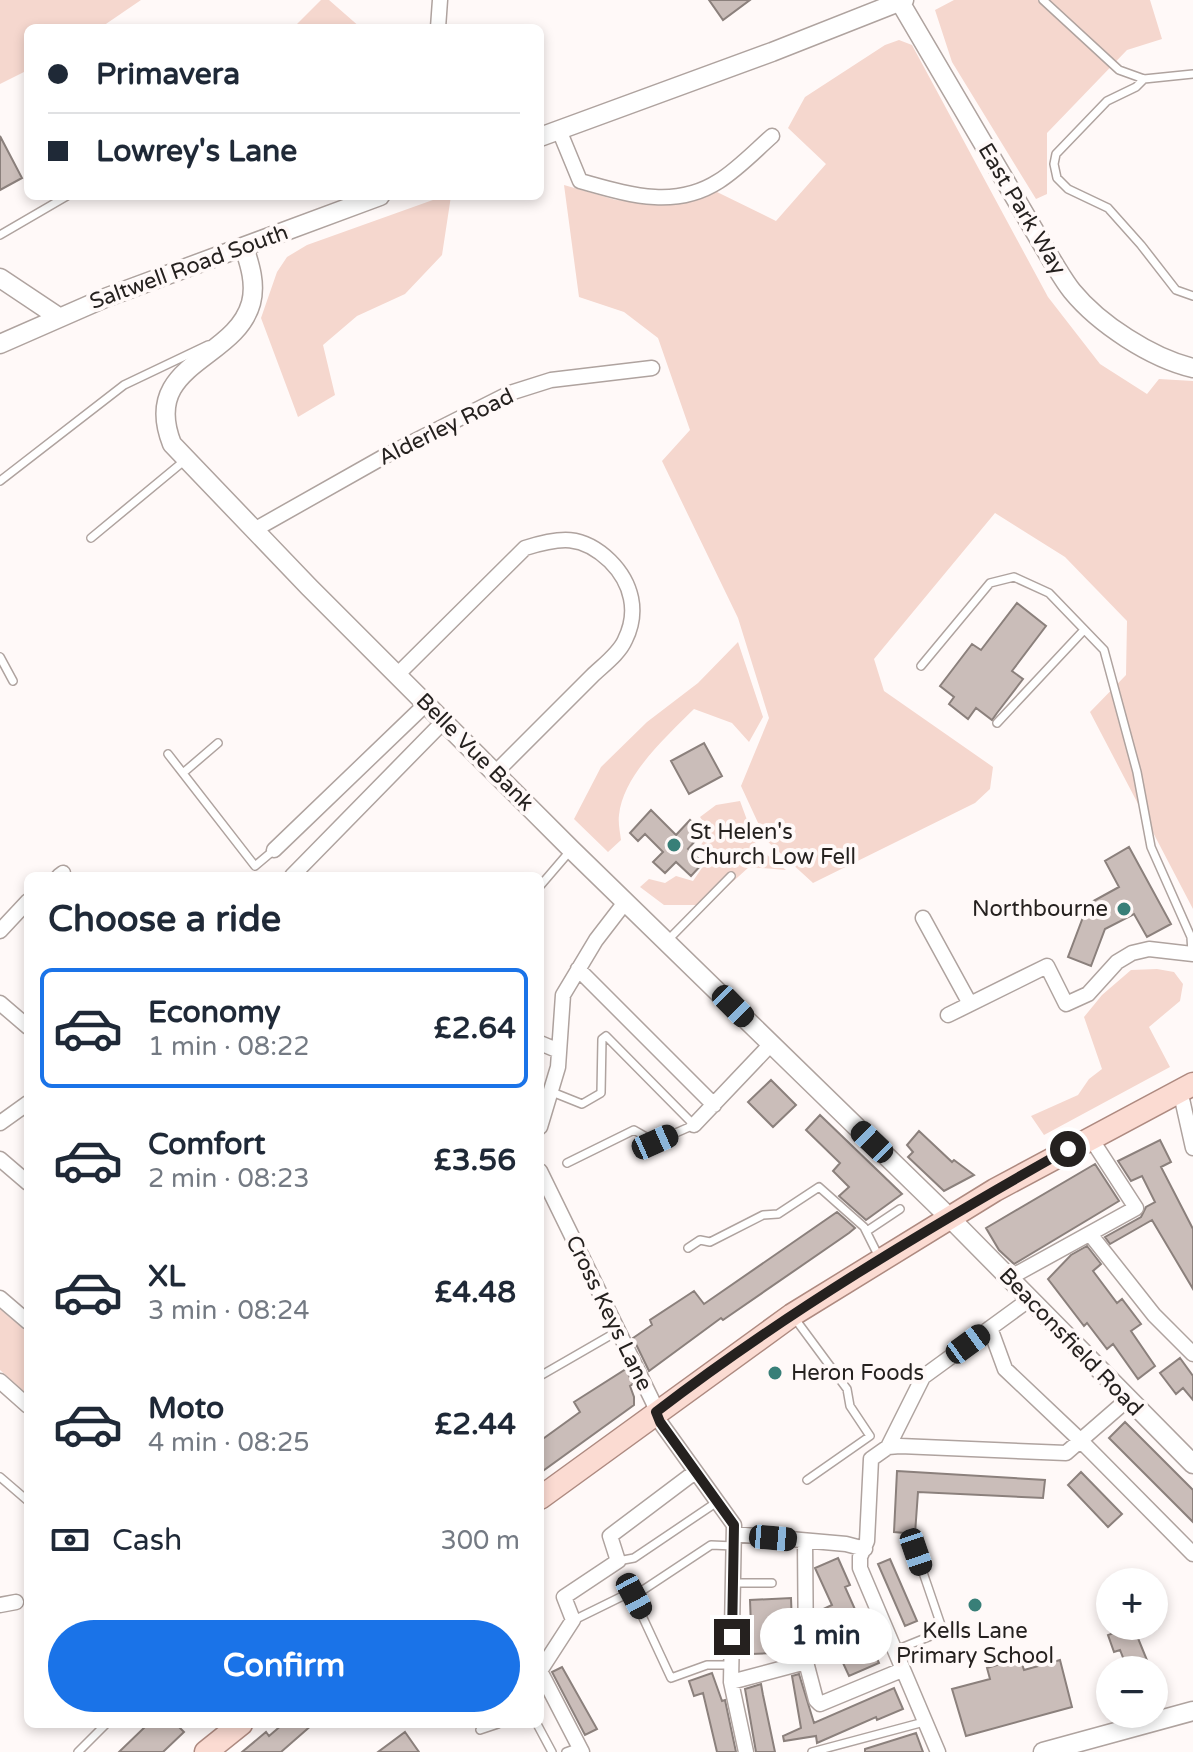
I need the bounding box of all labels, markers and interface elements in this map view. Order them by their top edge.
text: Primavera [96,56,240,93]
text: Lowrey's Lane [96,133,297,170]
street label: East Park Way [973,138,1072,280]
street label: Saltwell Road South [86,219,292,315]
street label: Alderley Road [374,383,518,471]
street label: Belle Vue Bank [411,688,539,816]
place label: St Helen's Church Low Fell [690,819,856,870]
marker: St Helen's Church Low Fell [665,836,683,854]
place label: Northbourne [972,896,1108,922]
text: Choose a ride [48,898,281,941]
marker: Northbourne [1115,900,1133,918]
car [708,981,758,1031]
icon: car [52,992,124,1064]
text: Economy [148,994,281,1031]
text: £2.64 [434,1010,516,1047]
text: 1 min · 08:22 [148,1031,310,1062]
car [846,1117,898,1167]
car [628,1121,682,1163]
icon: car [52,1124,124,1196]
text: Comfort [148,1126,266,1163]
route start [1050,1131,1086,1167]
text: £3.56 [434,1142,516,1179]
text: 2 min · 08:23 [148,1163,310,1194]
street label: Cross Keys Lane [560,1231,658,1395]
icon: car [52,1256,124,1328]
text: XL [148,1258,185,1295]
street label: Beaconsfield Road [994,1263,1148,1421]
text: £4.48 [434,1274,516,1311]
text: 3 min · 08:24 [148,1295,310,1326]
car [942,1320,994,1368]
place label: Heron Foods [791,1360,924,1386]
marker: Heron Foods [766,1364,784,1382]
icon: car [52,1388,124,1460]
text: Moto [148,1390,224,1427]
text: £2.44 [434,1406,516,1443]
text: 4 min · 08:25 [148,1427,310,1458]
icon: cash [48,1518,92,1562]
text: Cash [112,1522,182,1559]
car [748,1524,798,1552]
text: 300 m [440,1525,520,1556]
car [897,1525,935,1579]
map controls [1096,1568,1168,1728]
button: + [1096,1568,1168,1640]
car [612,1569,656,1623]
marker: Kells Lane Primary School [966,1596,984,1614]
callout: 1 min [760,1609,892,1665]
place label: Kells Lane Primary School [896,1618,1054,1669]
route end [714,1619,750,1655]
button: Confirm [48,1620,520,1712]
text: 1 min [791,1620,861,1651]
button: − [1096,1656,1168,1728]

